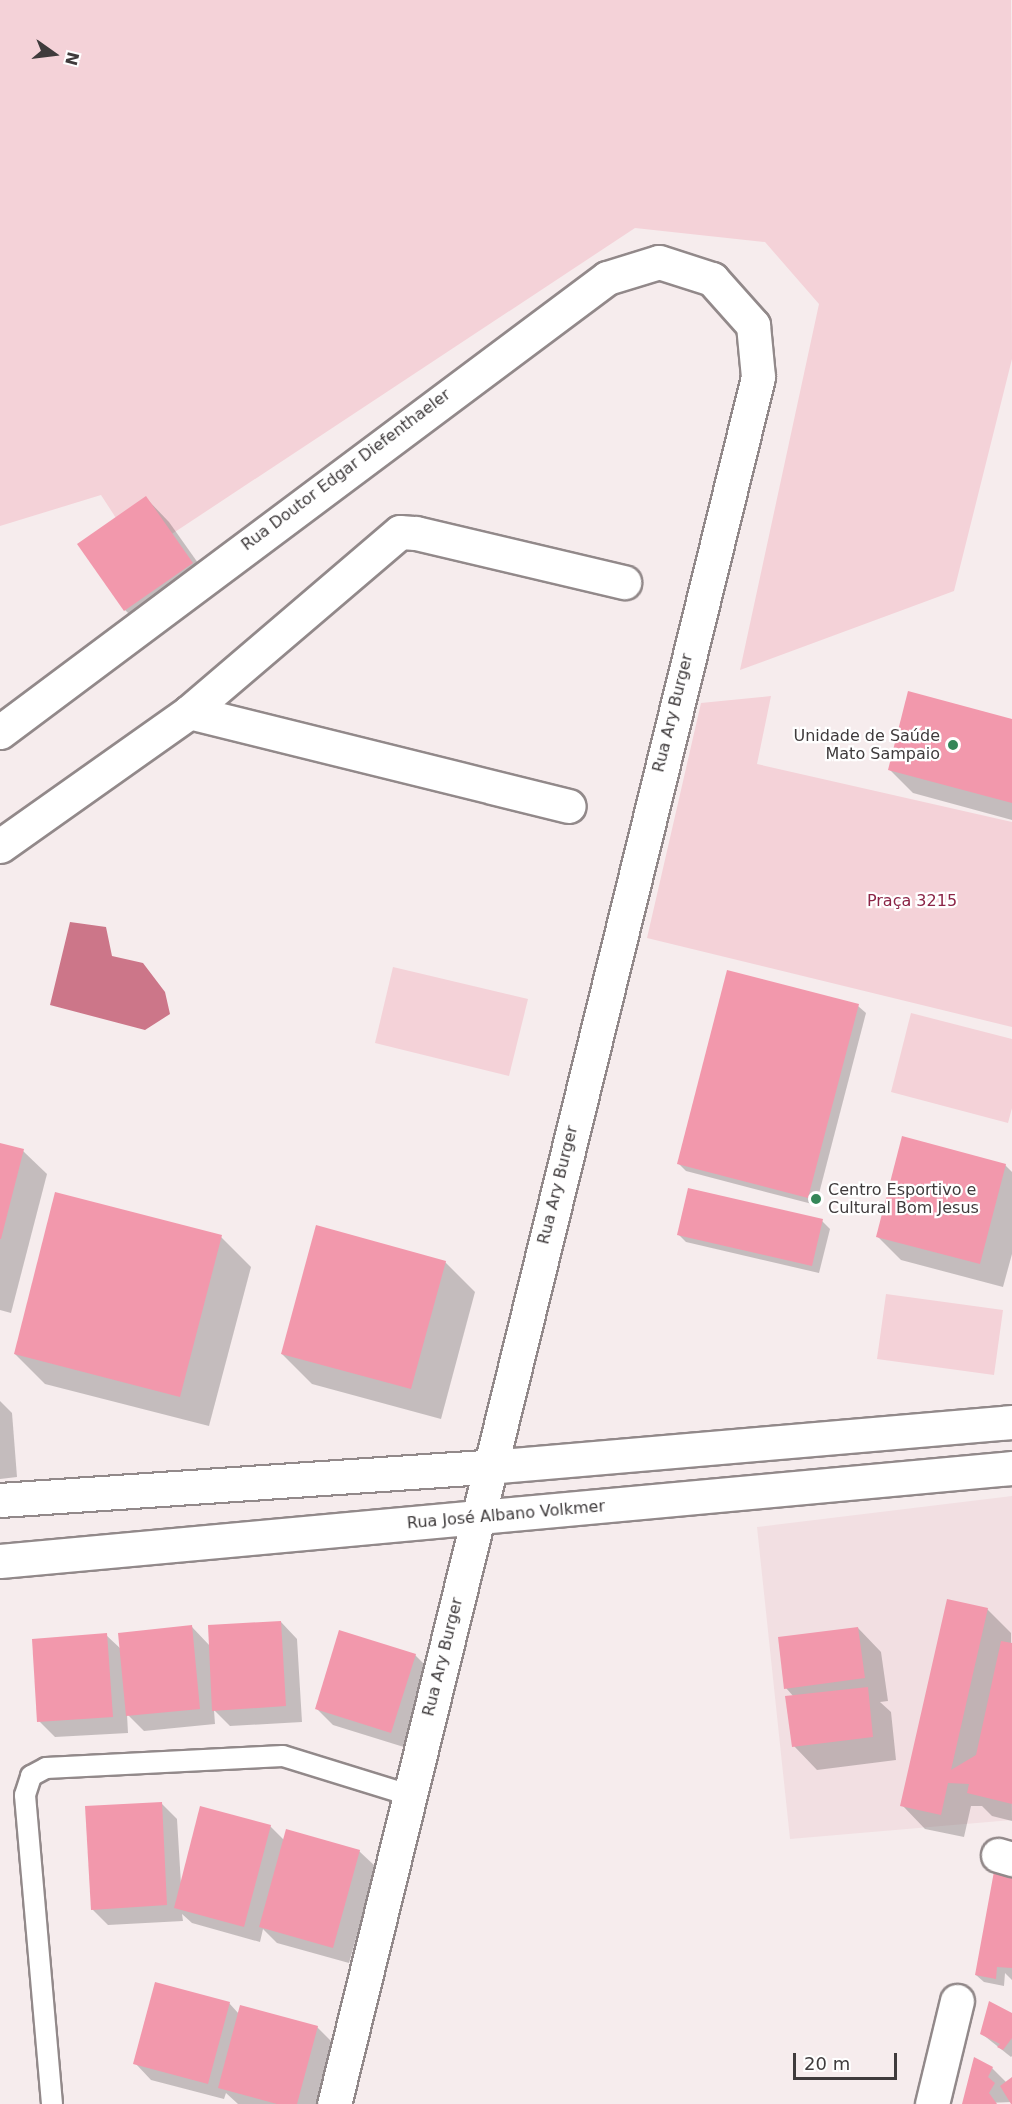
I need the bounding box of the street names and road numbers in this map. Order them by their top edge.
street label: Rua Doutor Edgar Diefenthaeler [238,385,454,555]
street label: Rua Ary Burger [649,652,697,774]
street label: Rua Ary Burger [534,1124,582,1246]
street label: Rua José Albano Volkmer [406,1497,606,1533]
street label: Rua Ary Burger [419,1596,467,1718]

